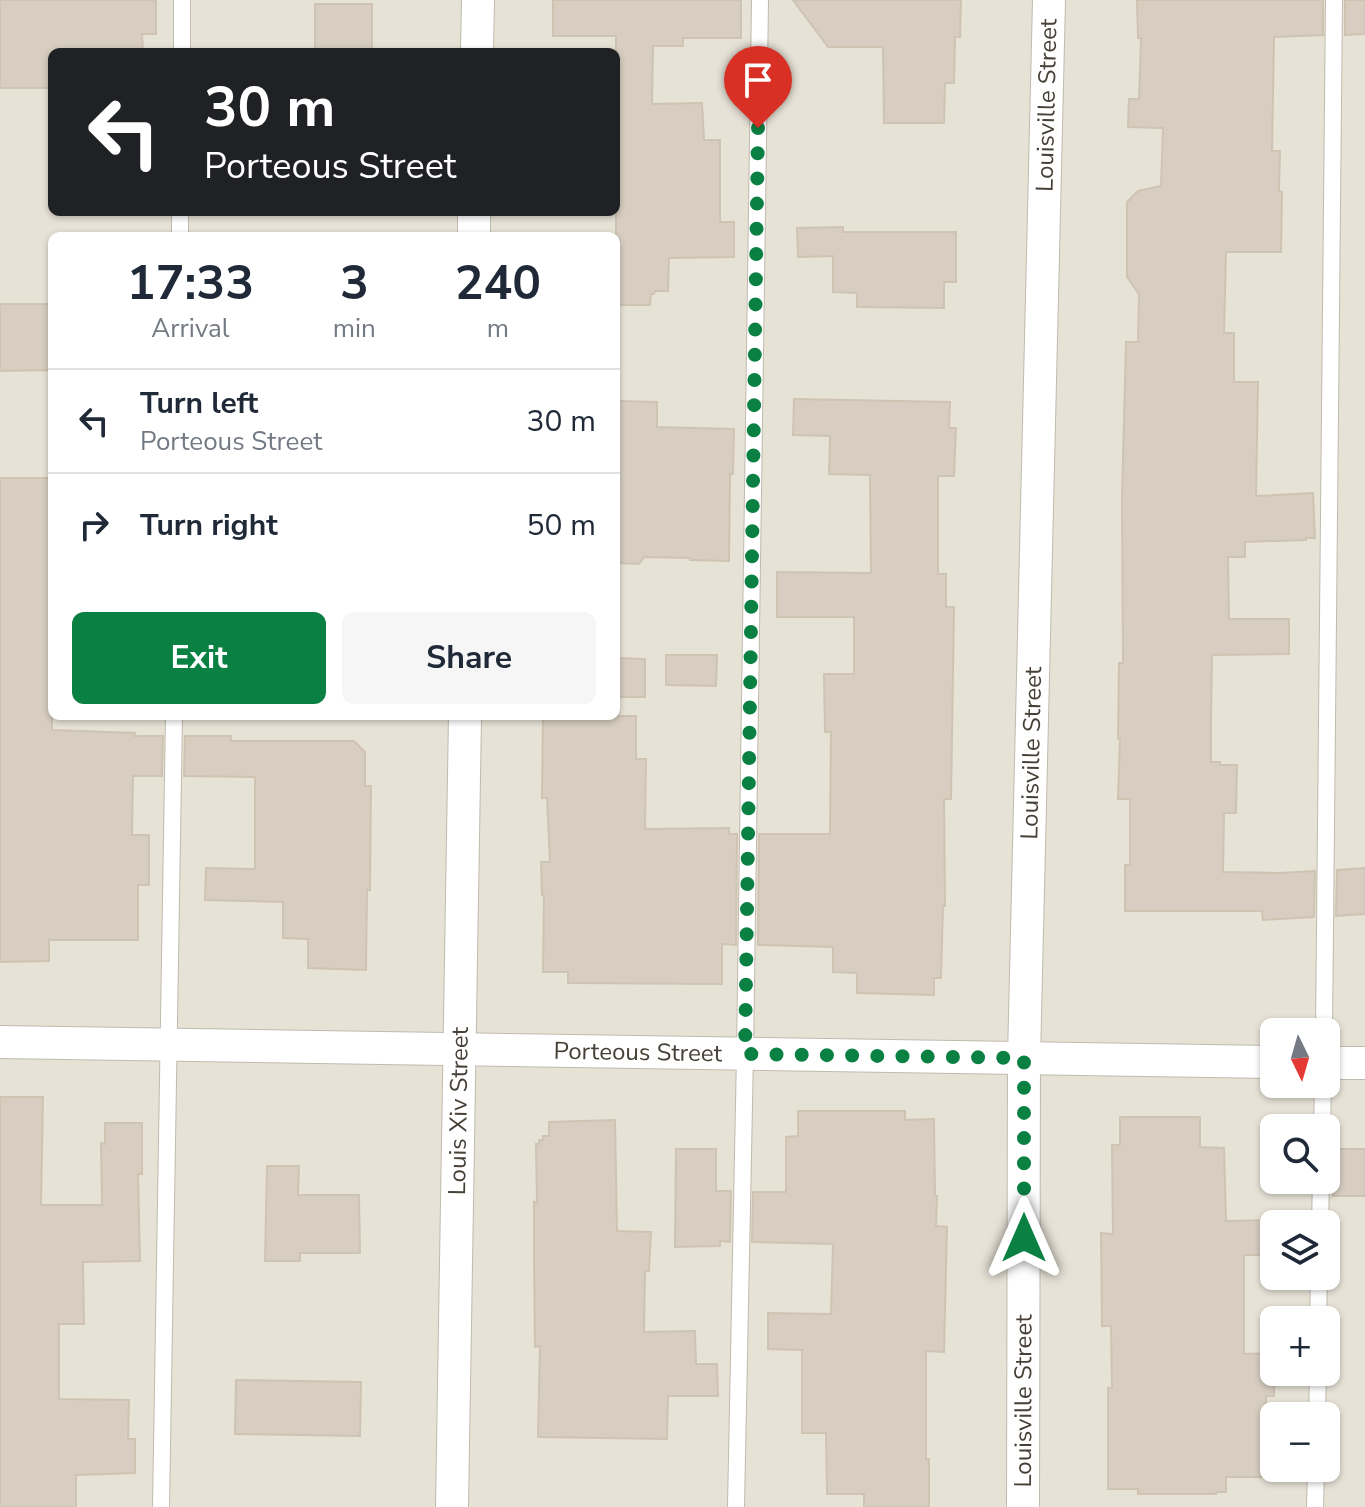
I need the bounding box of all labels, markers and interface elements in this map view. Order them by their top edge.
street label: Louisville Street [1028,18,1065,192]
pin [724,46,792,128]
icon: arrive [736,58,780,102]
text: 30 m [204,69,335,146]
icon: left [72,80,176,184]
text: Porteous Street [204,142,456,191]
text: 17:33 [127,250,254,316]
text: 3 [340,250,369,316]
text: 240 [455,250,541,316]
text: Arrival [151,311,230,346]
text: min [333,311,376,346]
text: m [487,311,509,346]
text: Turn left [140,383,258,424]
icon: left [72,399,116,443]
text: 30 m [527,401,596,442]
text: Porteous Street [140,424,322,459]
icon: right [72,503,116,547]
text: Turn right [140,505,278,546]
text: 50 m [527,505,596,546]
button: Exit [72,612,326,704]
button: Share [342,612,596,704]
street label: Louisville Street [1013,666,1049,840]
north arrow [1260,1018,1340,1098]
map controls [1260,1018,1340,1482]
street label: Louis Xiv Street [441,1026,476,1195]
street label: Porteous Street [553,1035,723,1069]
button: search [1260,1114,1340,1194]
position arrow [982,1196,1066,1280]
button: layers [1260,1210,1340,1290]
button: + [1260,1306,1340,1386]
street label: Louisville Street [1007,1314,1039,1488]
button: − [1260,1402,1340,1482]

